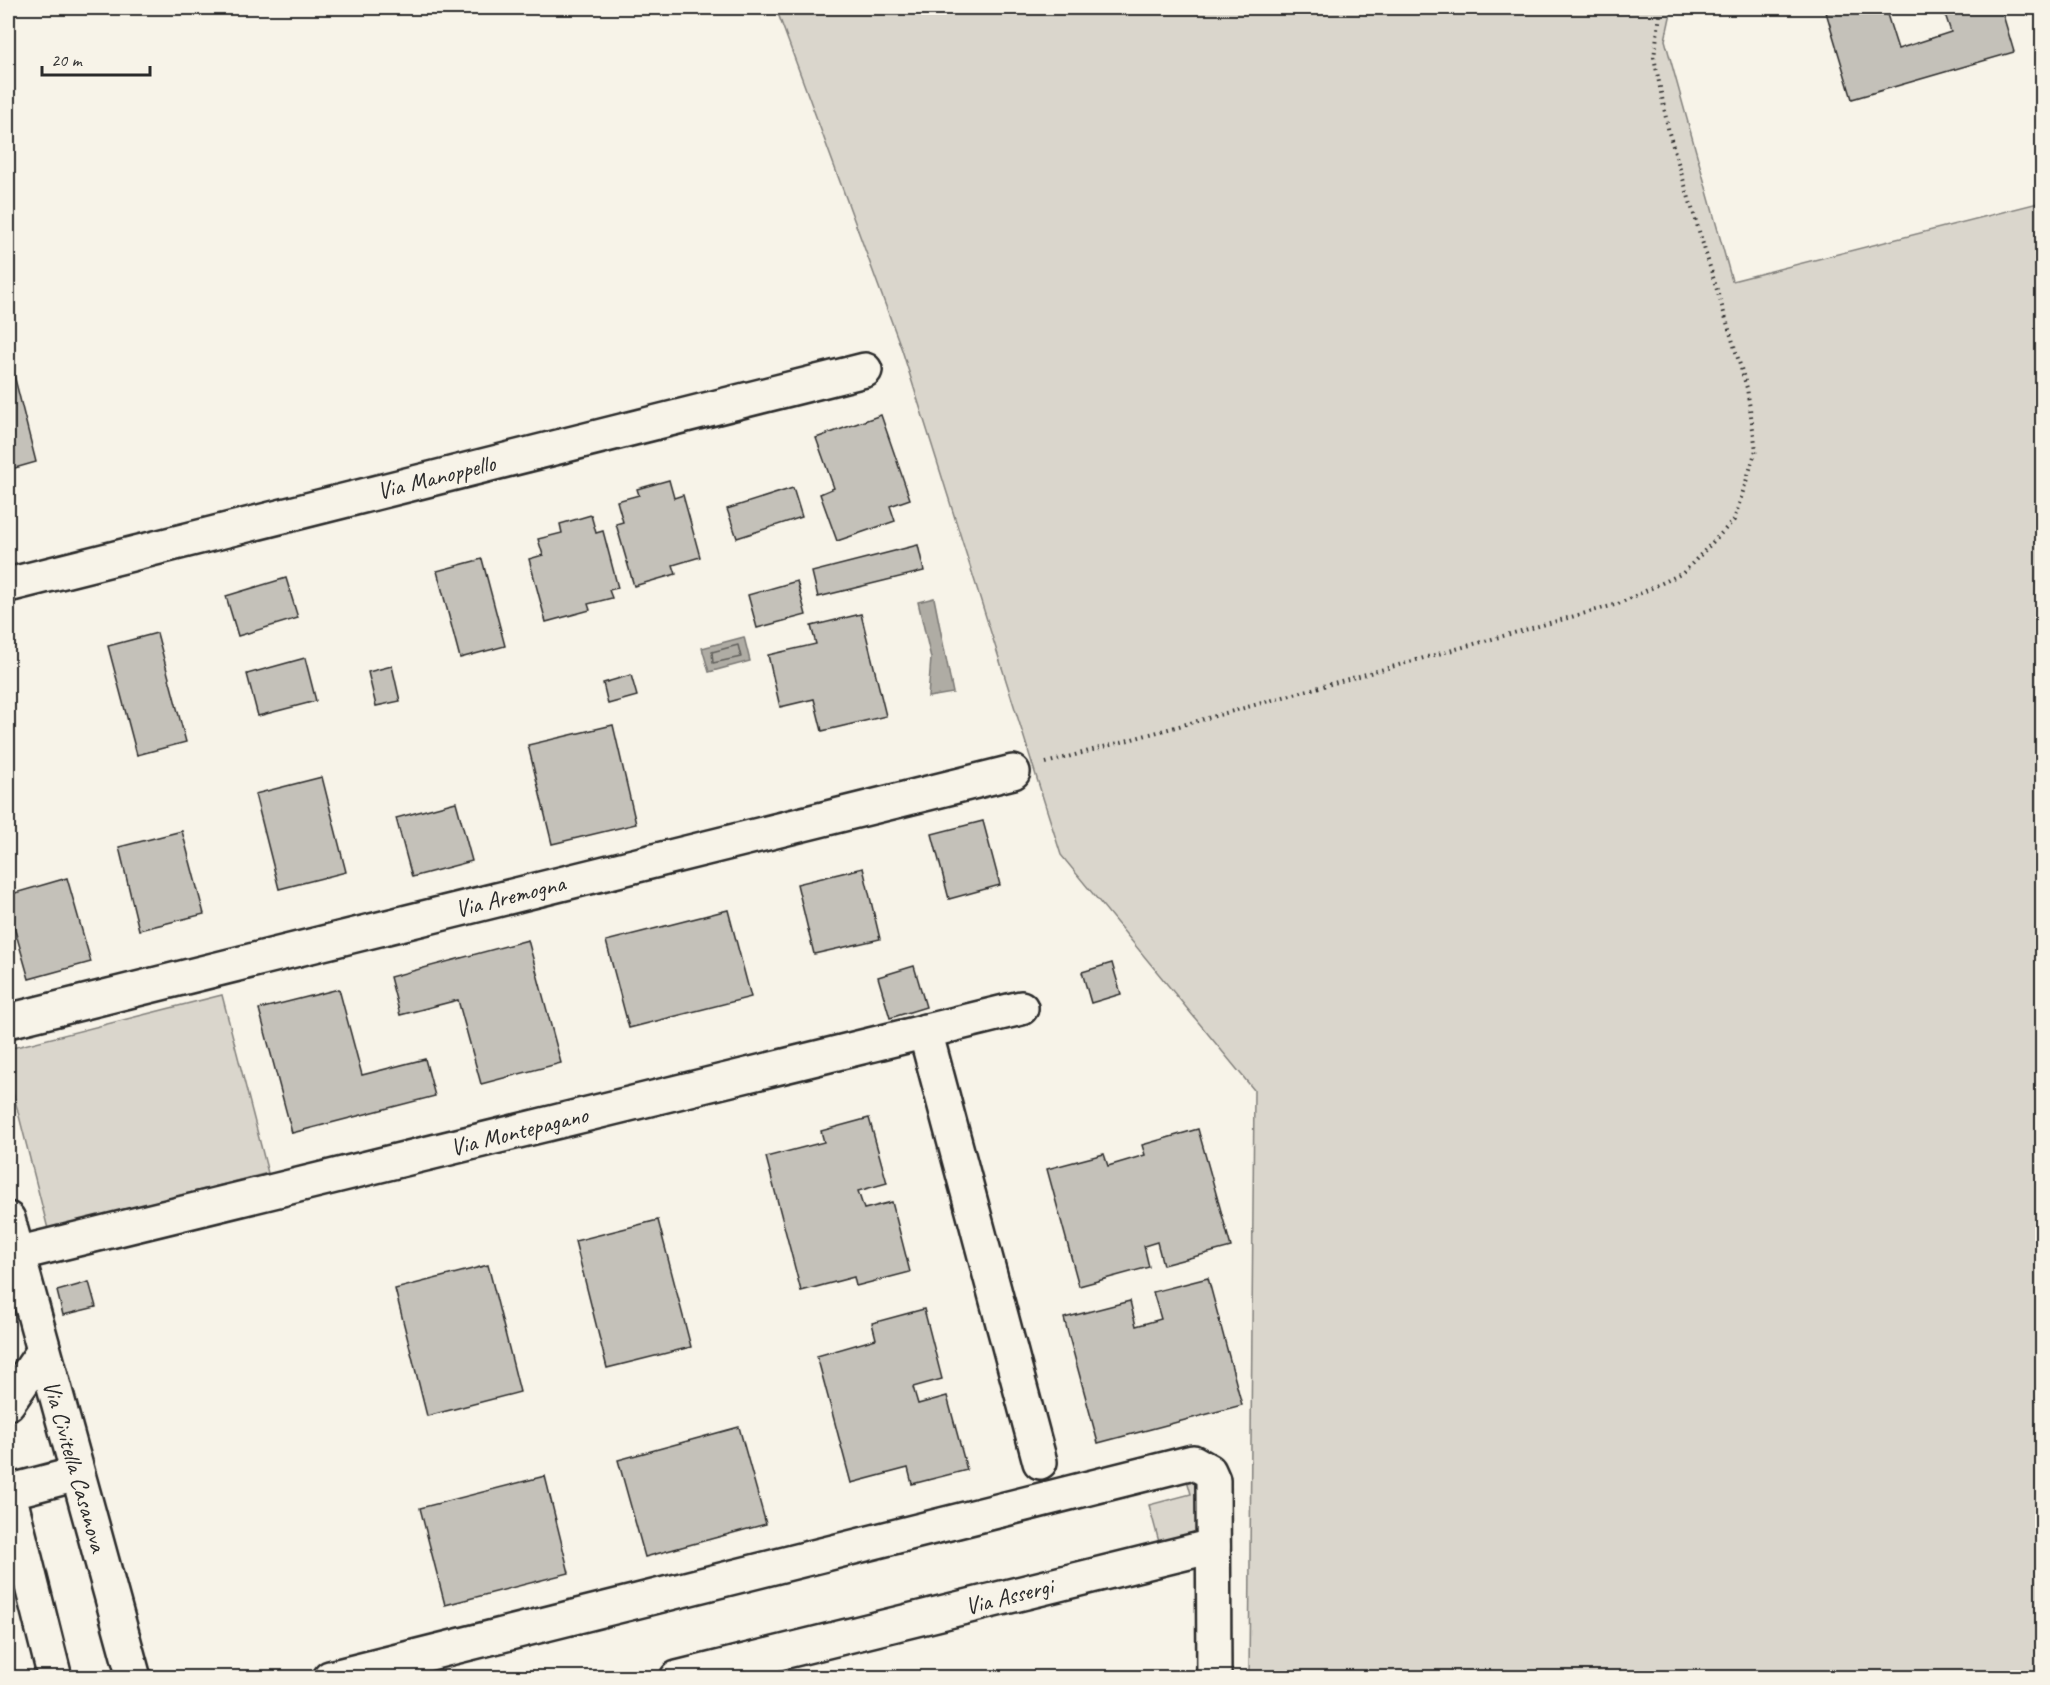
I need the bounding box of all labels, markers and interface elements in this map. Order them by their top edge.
scale bar [42,39,150,77]
text: 20 m [51,49,84,71]
street label: Via Manoppello [374,447,500,506]
street label: Via Aremogna [452,868,569,924]
street label: Via Montepagano [447,1099,592,1163]
street label: Via Civitella Casanova [36,1377,114,1557]
street label: Via Assergi [962,1570,1059,1621]

